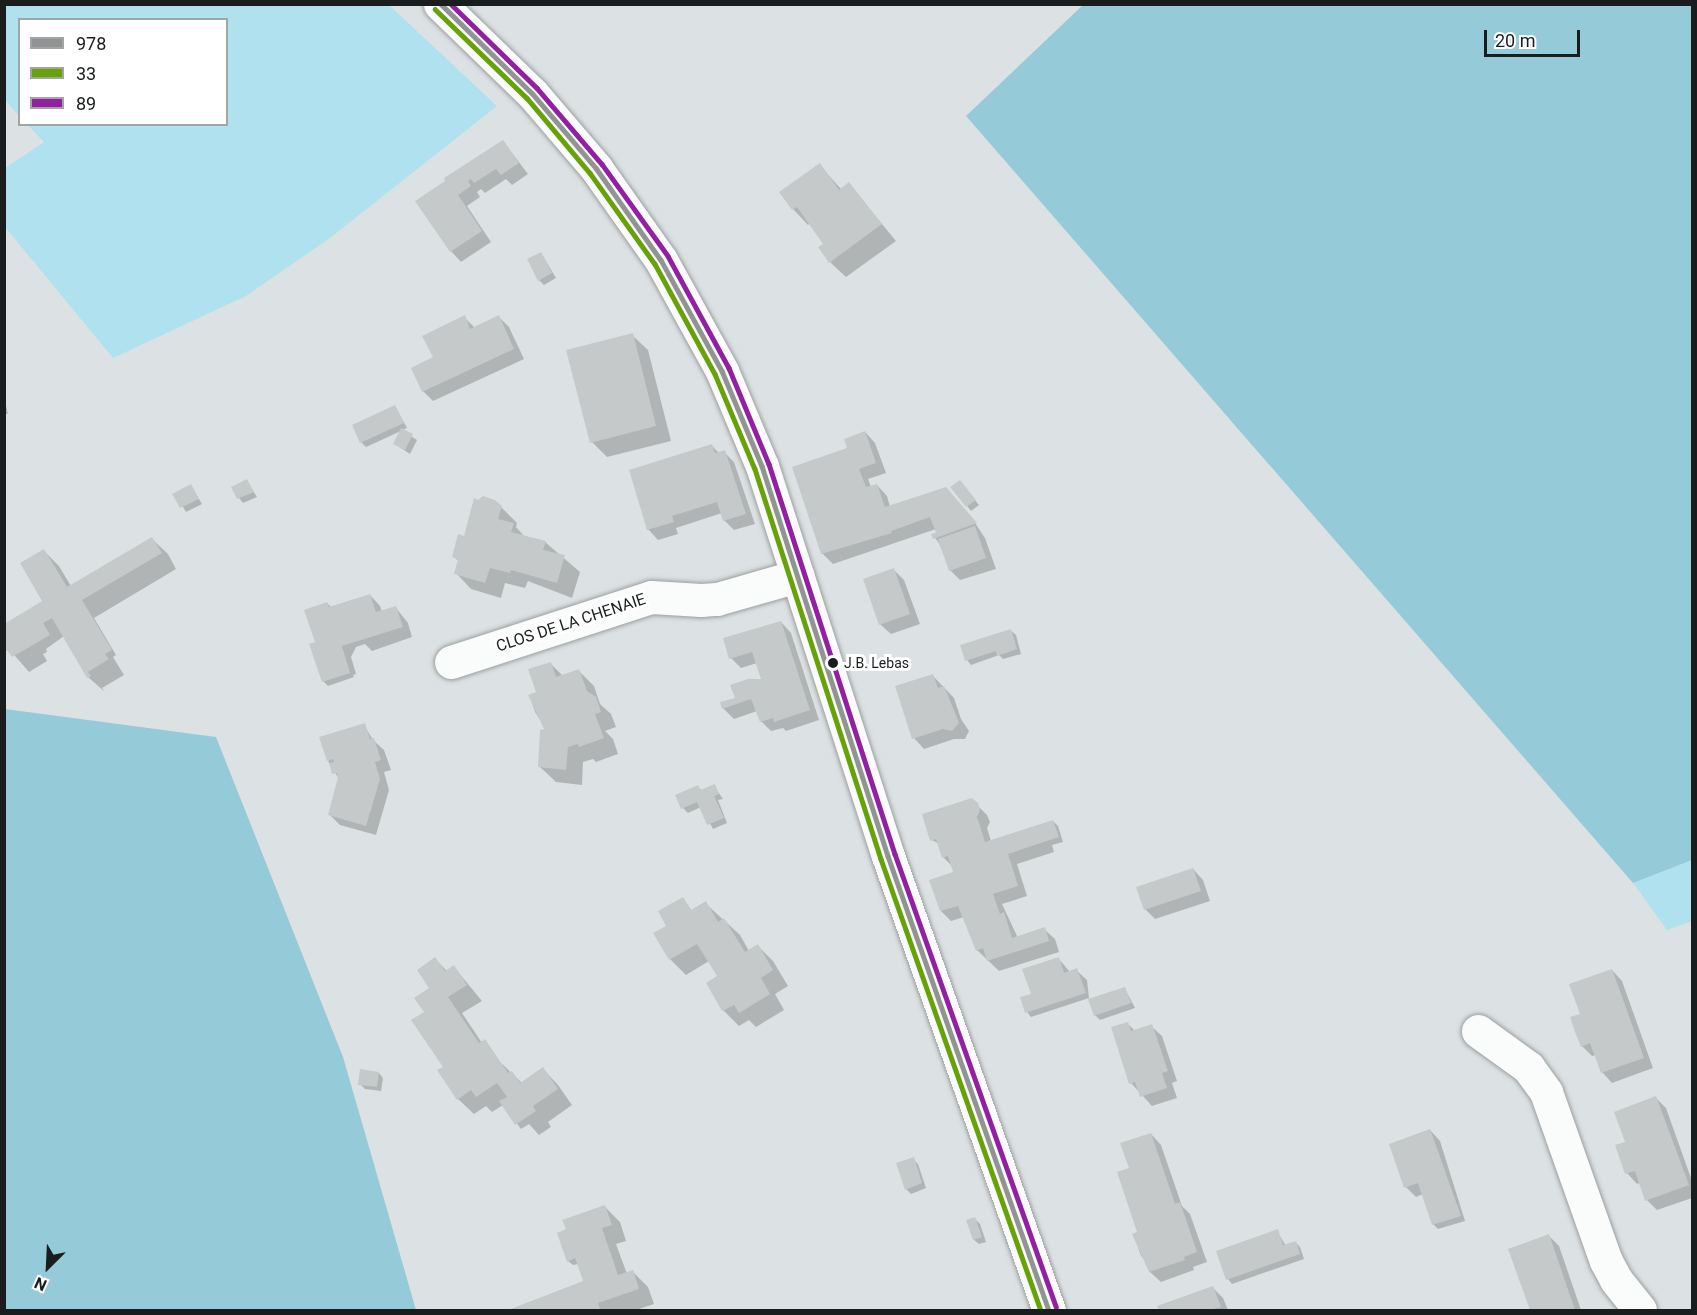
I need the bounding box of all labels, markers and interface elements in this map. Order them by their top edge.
legend [18,18,228,126]
scale bar [1487,18,1583,56]
text: 20 m [1495,30,1535,51]
text: 978 [76,33,106,54]
text: 33 [76,63,96,84]
text: 89 [76,93,96,114]
street label: CLOS DE LA CHENAIE [494,590,648,656]
place label: J.B. Lebas [844,655,909,671]
marker: J.B. Lebas [827,657,839,669]
north arrow [18,1237,78,1297]
text: N [31,1273,50,1295]

